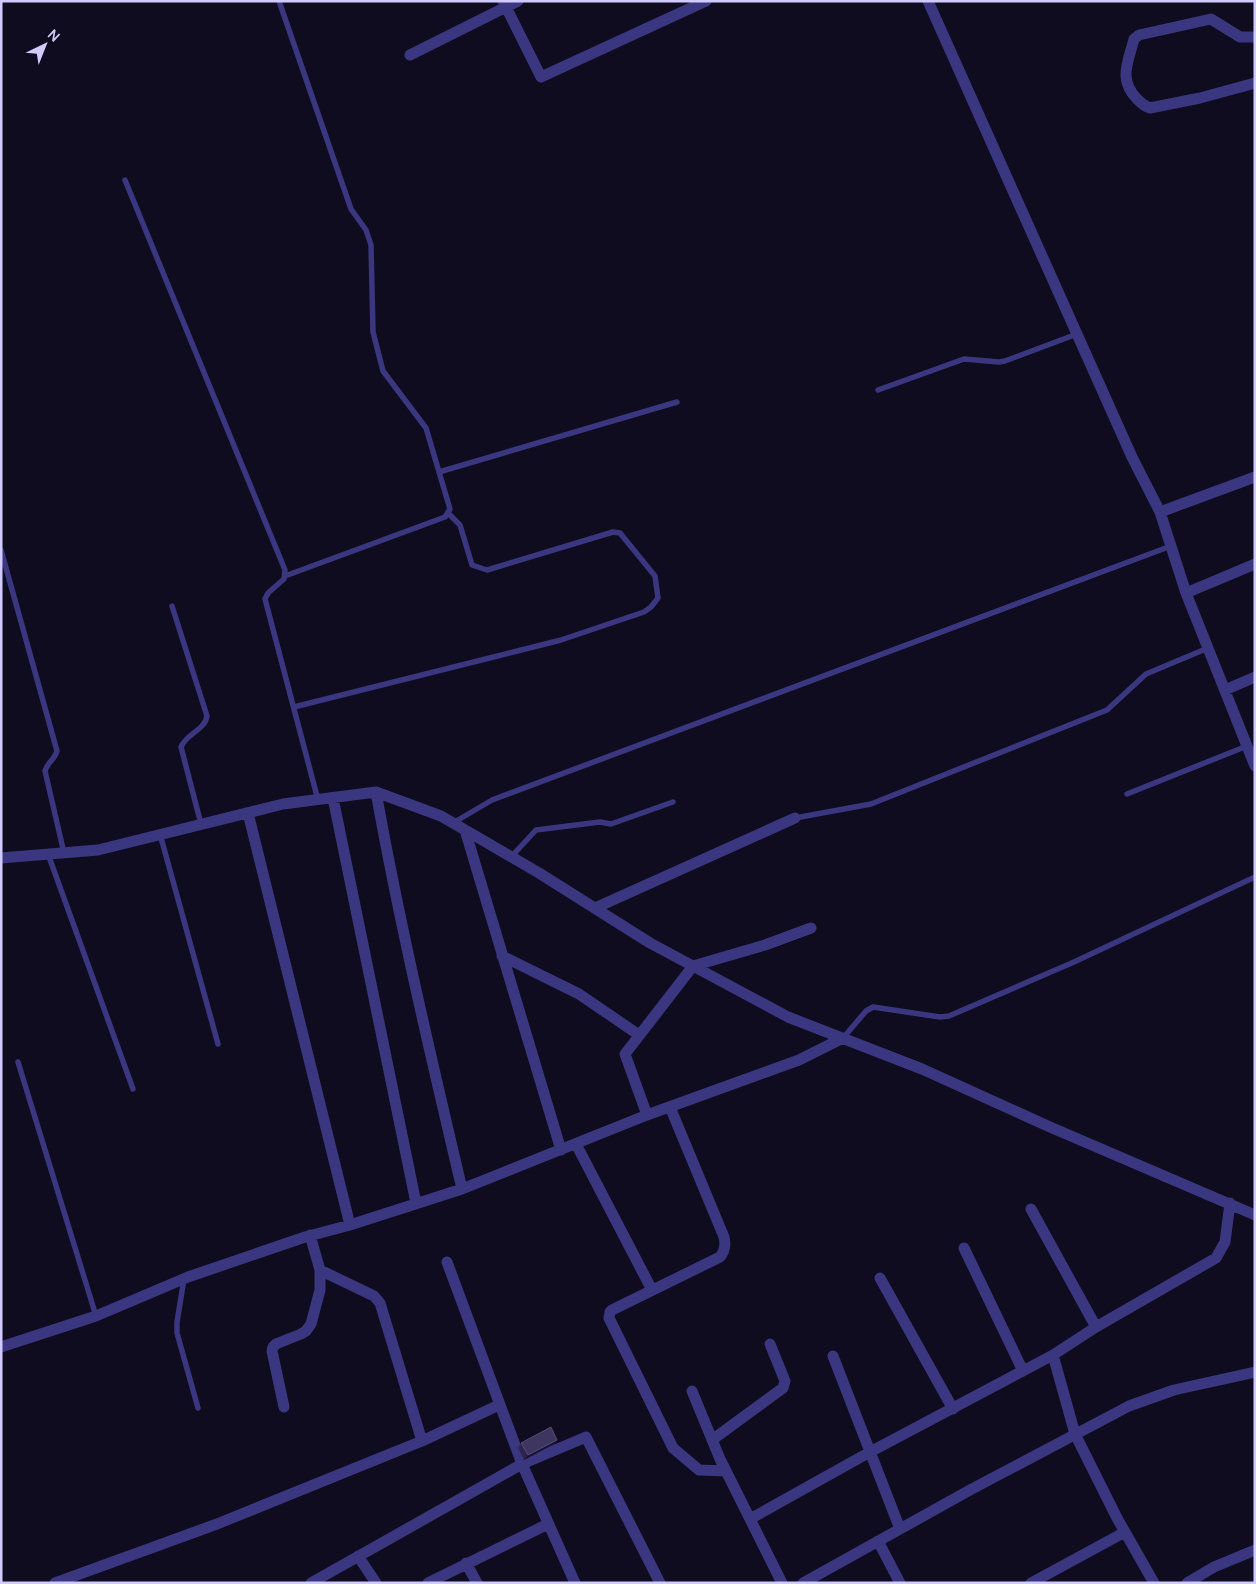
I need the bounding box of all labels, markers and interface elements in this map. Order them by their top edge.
north arrow [20,20,70,70]
text: N [44,25,64,46]

